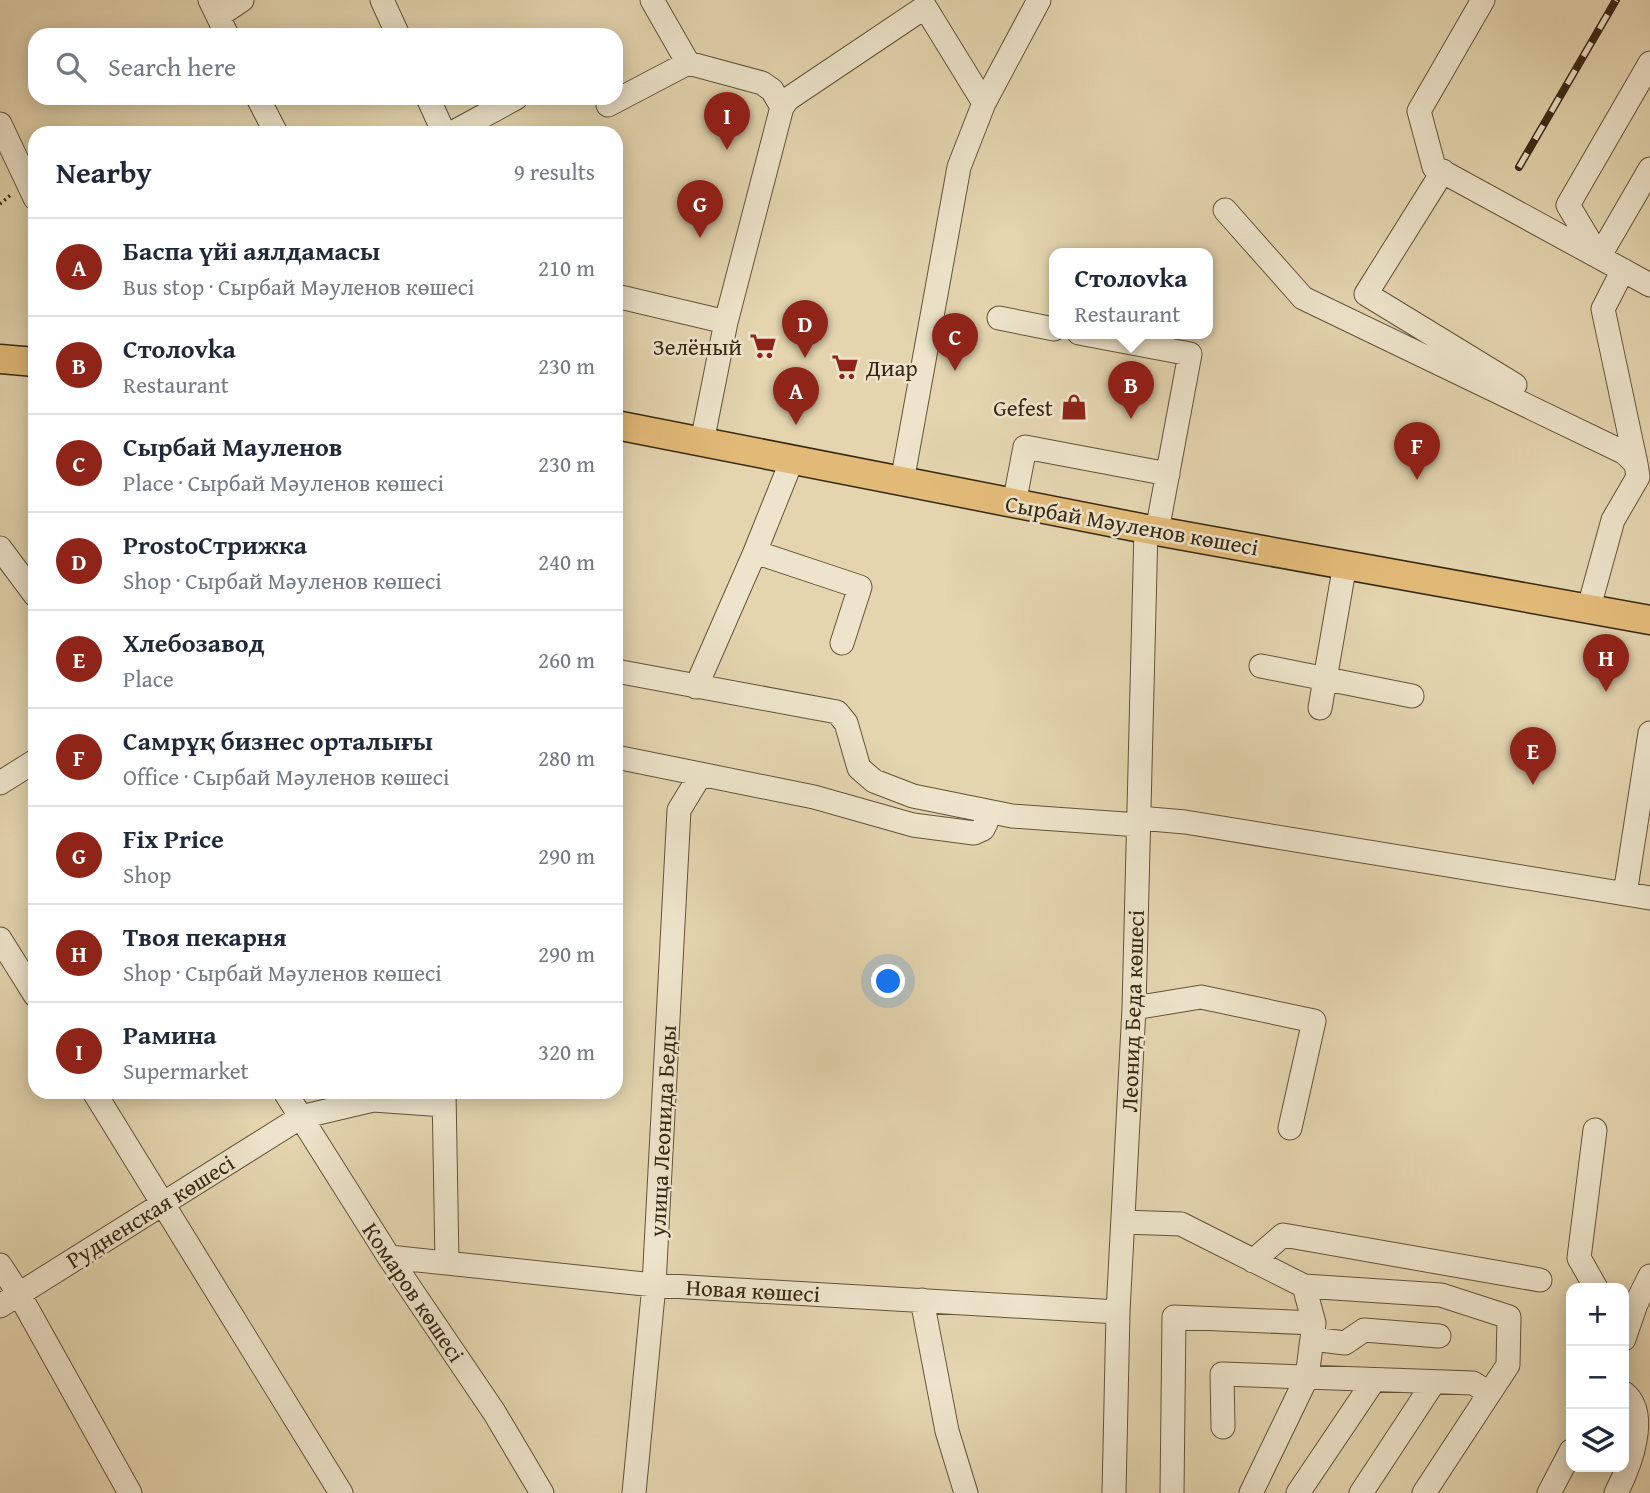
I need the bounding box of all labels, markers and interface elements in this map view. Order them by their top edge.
search box [28,28,623,105]
text: Search here [108,47,236,86]
icon: search [52,48,90,86]
pin: I [704,92,750,150]
text: Nearby [56,150,152,194]
text: 9 results [514,155,595,188]
pin: G [677,180,723,238]
text: Баспа үйі аялдамасы [123,231,380,270]
popup [1049,248,1213,339]
text: A [72,251,86,284]
text: 210 m [538,251,595,284]
text: Столоvka [1075,258,1187,297]
text: Bus stop · Сырбай Мәуленов көшесі [123,270,474,303]
text: Restaurant [1075,297,1180,330]
pin: D [782,300,828,358]
pin: C [932,313,978,371]
text: Столоvka [123,329,236,368]
place label: Зелёный [653,330,742,363]
supermarket icon: Зелёный [748,331,778,361]
text: B [72,349,86,382]
text: 230 m [538,349,595,382]
place label: Диар [865,351,918,384]
supermarket icon: Диар [830,352,860,382]
pin: B [1108,361,1154,419]
pin: A [773,367,819,425]
text: Restaurant [123,368,229,401]
place label: Gefest [993,391,1053,424]
shop icon: Gefest [1059,392,1089,422]
pin: F [1394,422,1440,480]
text: Сырбай Мауленов [123,427,342,466]
text: C [72,447,86,480]
text: 230 m [538,447,595,480]
text: Place · Сырбай Мәуленов көшесі [123,466,444,499]
street label: Сырбай Мәуленов көшесі [1003,486,1261,564]
text: ProstoСтрижка [123,525,307,564]
text: D [72,545,86,578]
text: 240 m [538,545,595,578]
text: Shop · Сырбай Мәуленов көшесі [123,564,442,597]
text: Хлебозавод [123,623,265,662]
pin: H [1583,634,1629,692]
text: E [73,643,85,676]
text: 260 m [538,643,595,676]
text: Place [123,662,174,695]
text: Самрұқ бизнес орталығы [123,721,433,760]
pin: E [1510,727,1556,785]
text: F [73,741,85,774]
text: 280 m [538,741,595,774]
text: Office · Сырбай Мәуленов көшесі [123,760,450,793]
text: Fix Price [123,819,224,858]
text: G [72,839,86,872]
text: 290 m [538,839,595,872]
text: Shop [123,858,171,891]
street label: Леонид Беда көшесі [1112,909,1152,1113]
text: Твоя пекарня [123,917,287,956]
text: H [71,937,87,970]
text: 290 m [538,937,595,970]
text: Shop · Сырбай Мәуленов көшесі [123,956,442,989]
your location [871,964,905,998]
text: Рамина [123,1015,217,1054]
street label: улица Леонида Беды [640,1024,684,1239]
text: I [75,1035,83,1068]
text: 320 m [538,1035,595,1068]
text: Supermarket [123,1054,249,1087]
street label: Рудненская көшесі [60,1146,240,1276]
street label: Комаров көшесі [355,1215,473,1369]
street label: Новая көшесі [685,1270,821,1310]
map controls [1566,1283,1629,1472]
button: + [1566,1283,1629,1346]
button: − [1566,1346,1629,1409]
button: layers [1566,1409,1629,1472]

